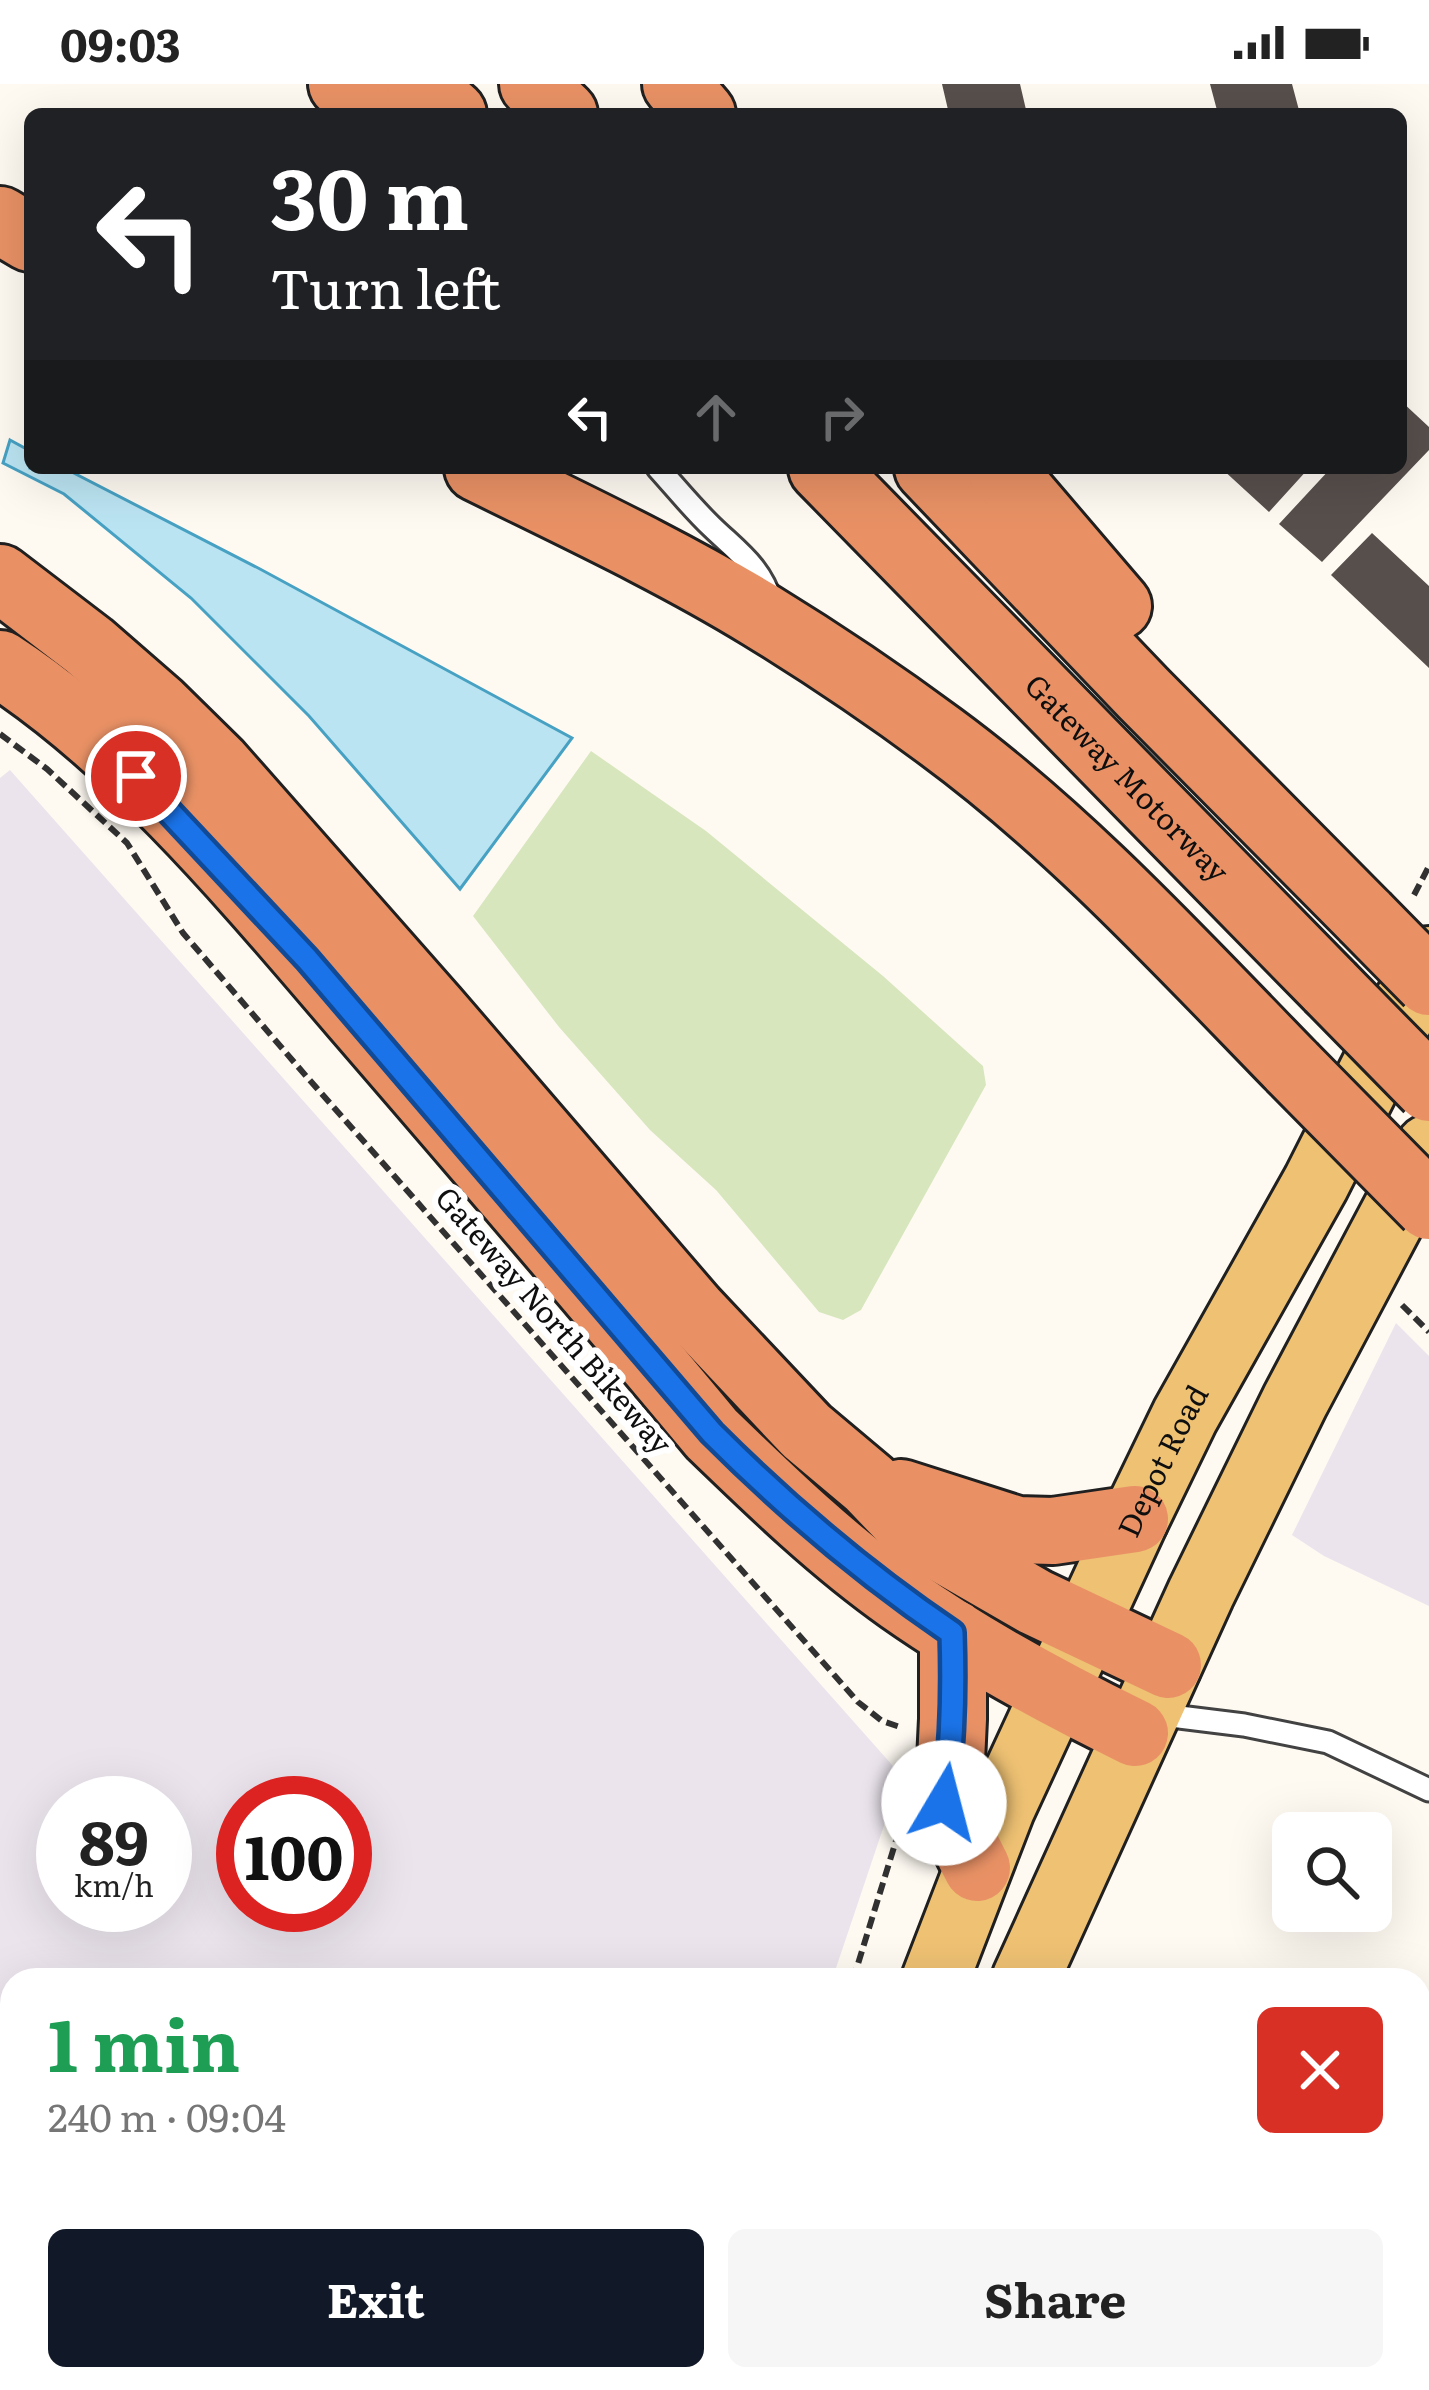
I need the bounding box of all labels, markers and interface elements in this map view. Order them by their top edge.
text: 09:03 [60,9,181,76]
text: 30 m [270,131,469,256]
icon: left [72,156,228,312]
text: Turn left [270,245,501,326]
icon: left [557,384,623,450]
icon: ahead [683,384,749,450]
icon: right [809,384,875,450]
street label: Gateway Motorway [1016,663,1241,891]
pin [85,725,187,827]
icon: arrive [103,743,169,809]
street label: Gateway North Bikeway [427,1176,684,1463]
street label: Depot Road [1105,1376,1217,1543]
position arrow [881,1740,1007,1866]
speed limit sign: 100 [216,1776,372,1932]
text: 89 [79,1794,149,1883]
map controls [1272,1812,1392,1932]
button: search [1272,1812,1392,1932]
text: km/h [74,1862,154,1906]
text: 1 min [48,1987,240,2094]
button: close [1257,2007,1383,2133]
text: 240 m · 09:04 [48,2086,286,2144]
button: Exit [48,2229,704,2367]
button: Share [728,2229,1383,2367]

